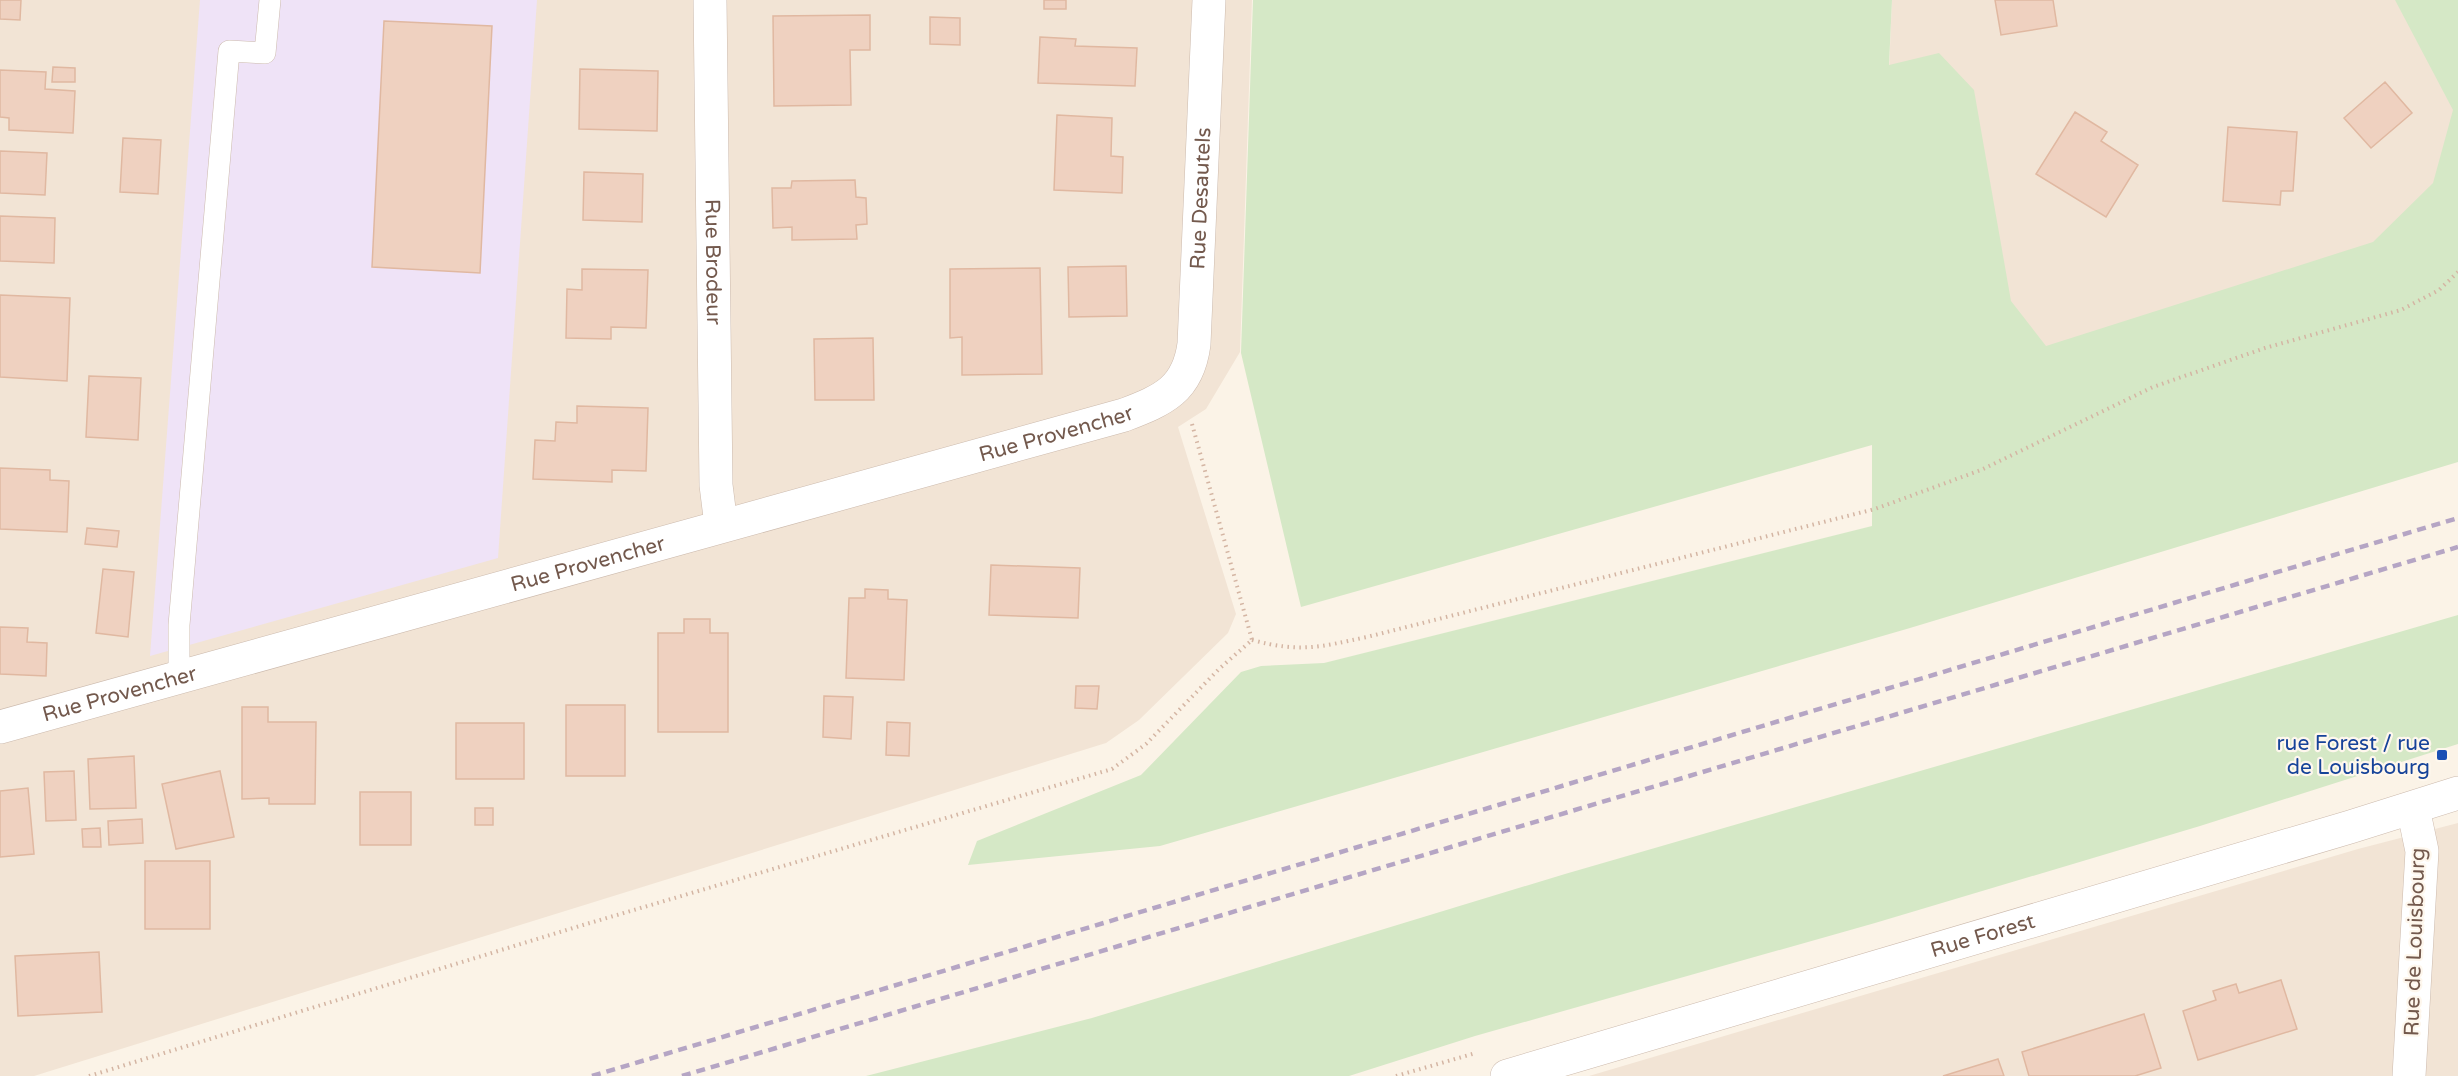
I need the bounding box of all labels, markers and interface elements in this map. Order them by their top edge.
street label: Rue Desautels [1185,127,1216,270]
street label: Rue Brodeur [700,199,727,325]
street label: Rue Provencher [976,400,1137,467]
street label: Rue Provencher [508,531,668,597]
street label: Rue Provencher [40,661,199,727]
place label: rue Forest / rue de Louisbourg [2277,731,2430,780]
marker: rue Forest / rue de Louisbourg [2435,748,2449,762]
street label: Rue de Louisbourg [2399,847,2431,1037]
street label: Rue Forest [1928,908,2038,963]

